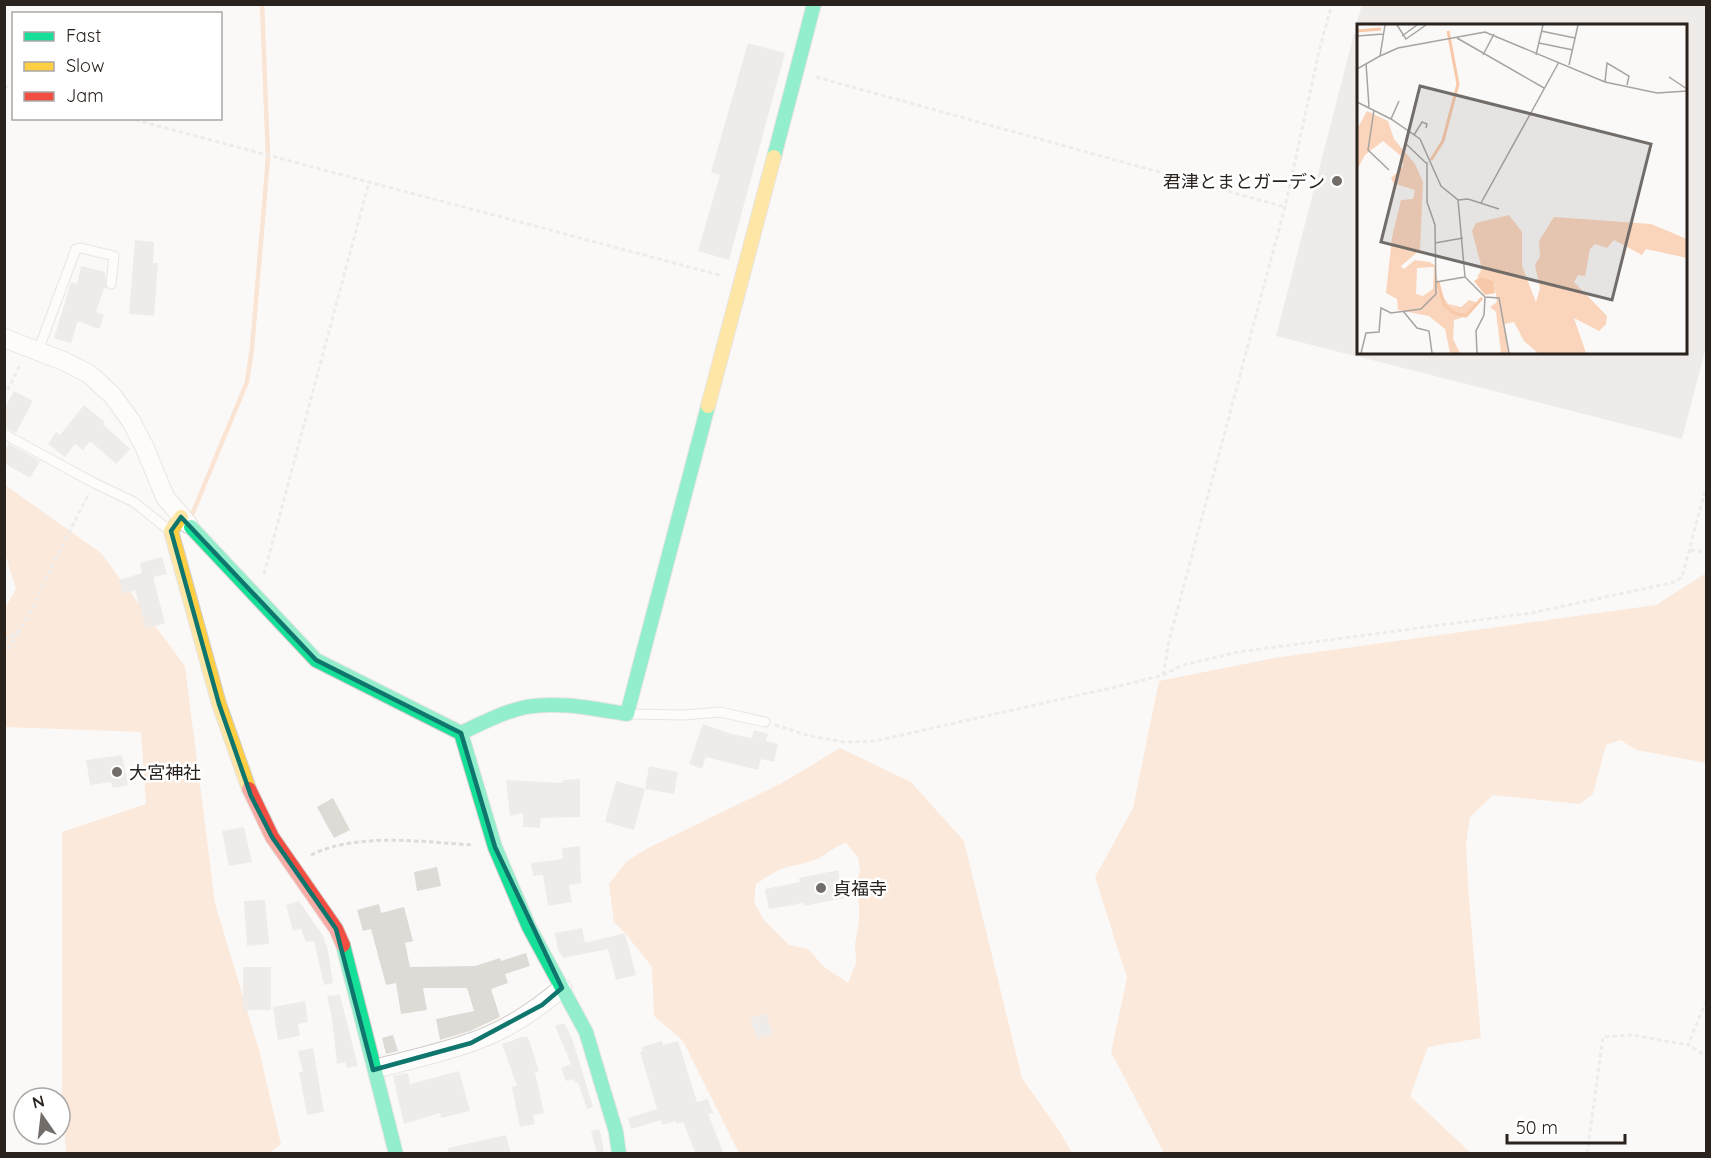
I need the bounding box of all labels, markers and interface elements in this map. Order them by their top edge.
legend [12,12,222,120]
text: Fast [66,24,101,47]
inset map [1357,24,1687,354]
text: Slow [66,54,104,77]
text: Jam [66,84,104,107]
place label: 君津とまとガーデン [1163,170,1325,193]
marker: 君津とまとガーデン [1330,174,1344,188]
place label: 大宮神社 [129,761,201,784]
marker: 大宮神社 [110,765,124,779]
place label: 貞福寺 [833,877,887,900]
marker: 貞福寺 [814,881,828,895]
north arrow [12,1086,72,1146]
text: N [30,1090,46,1113]
scale bar [1507,1107,1626,1145]
text: 50 m [1516,1116,1558,1139]

